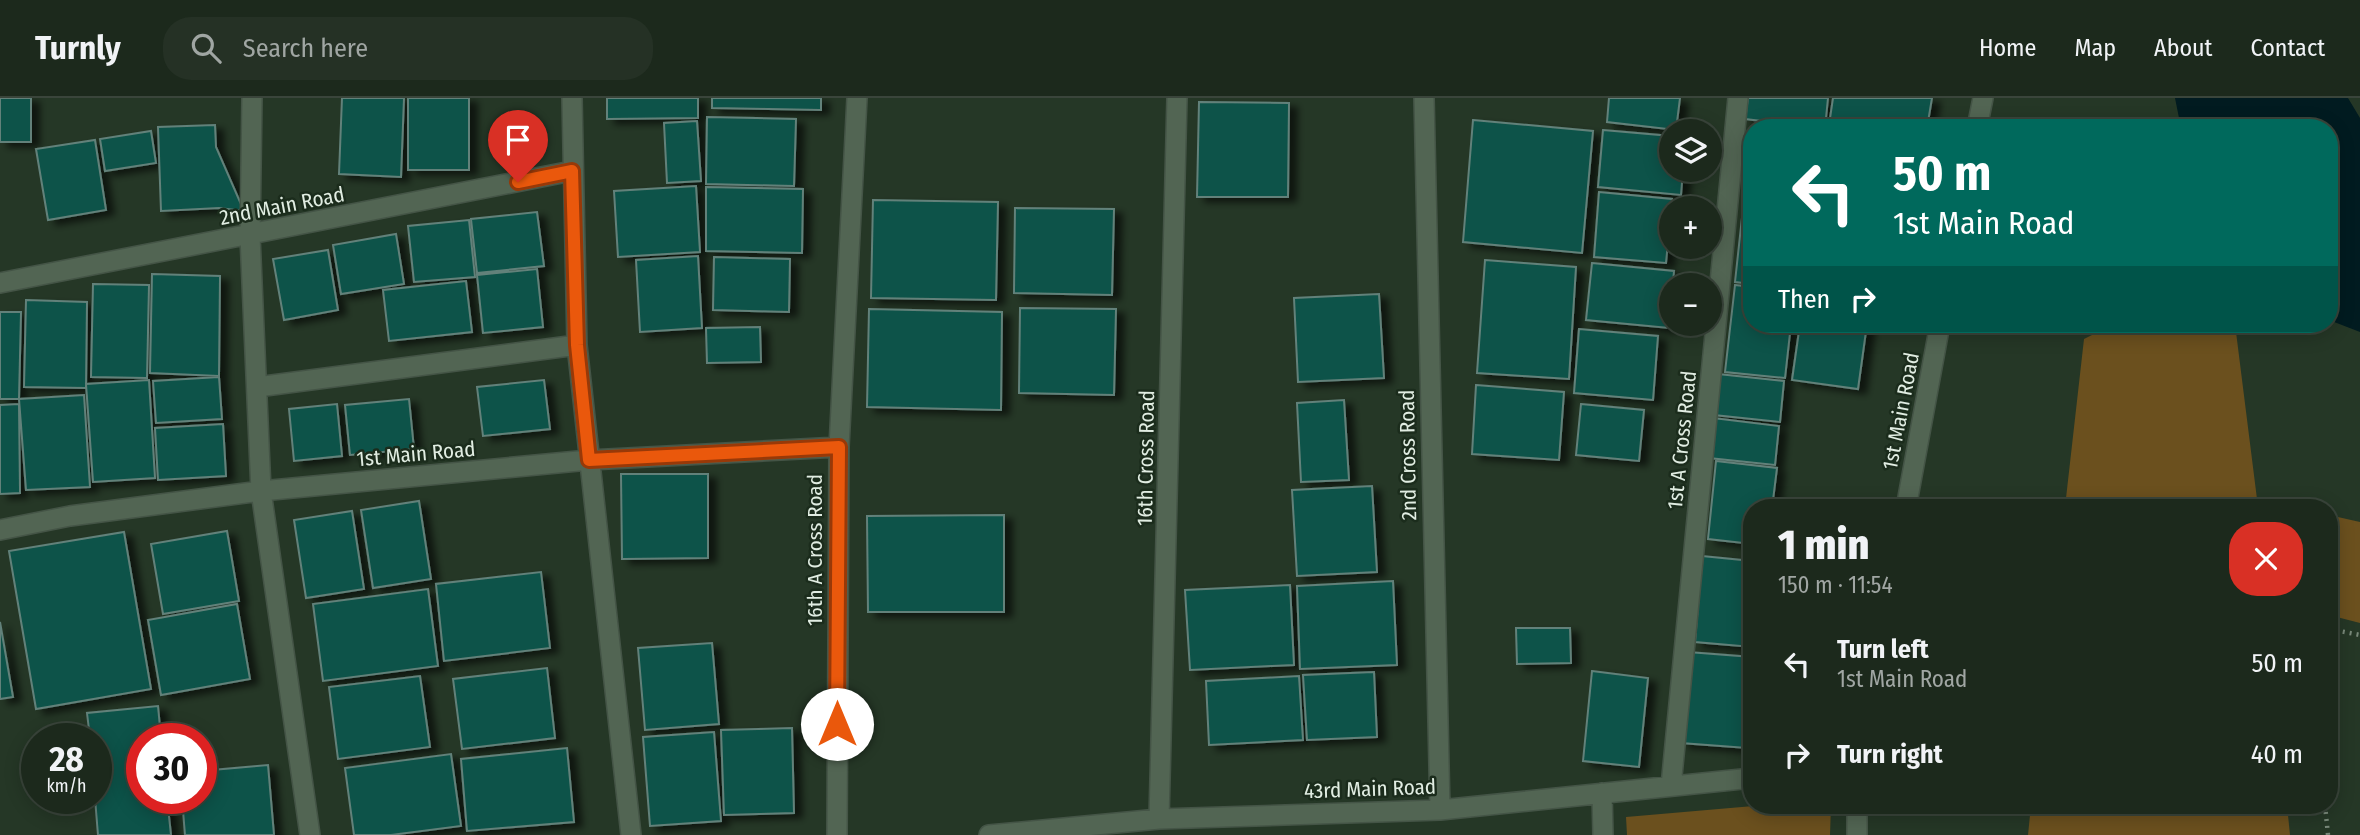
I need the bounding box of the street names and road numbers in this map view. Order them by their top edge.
street label: 2nd Main Road [217,181,347,231]
street label: 1st Main Road [1877,350,1925,472]
street label: 1st A Cross Road [1662,369,1702,511]
street label: 2nd Cross Road [1394,389,1422,521]
street label: 16th Cross Road [1132,390,1160,526]
street label: 1st Main Road [356,436,476,472]
street label: 16th A Cross Road [802,474,828,626]
street label: 43rd Main Road [1303,774,1437,804]

